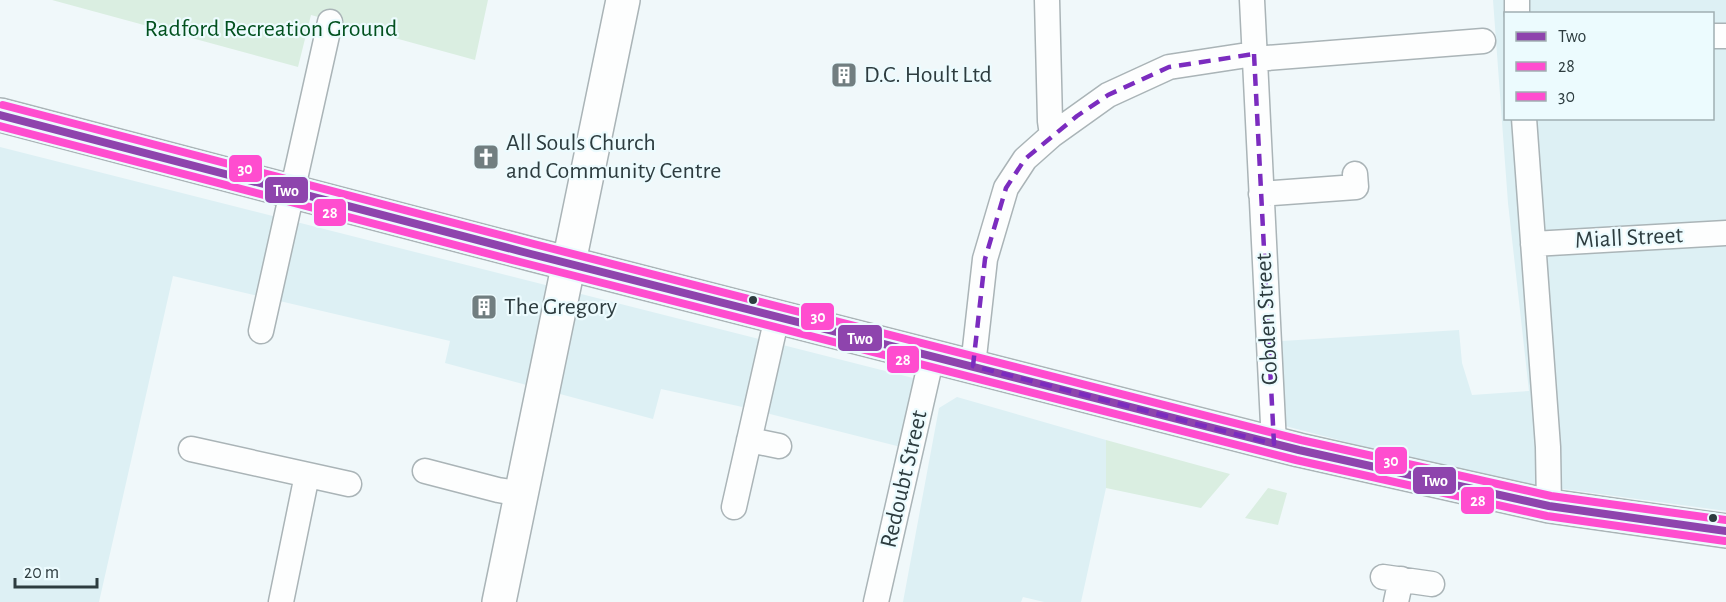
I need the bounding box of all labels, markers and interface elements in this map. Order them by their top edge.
legend [1504,12,1714,120]
park label: Radford Recreation Ground [145,17,397,41]
text: Two [1558,28,1587,46]
text: 28 [1558,58,1575,76]
building icon: D.C. Hoult Ltd [829,60,859,90]
place label: D.C. Hoult Ltd [864,63,992,87]
text: 30 [1558,88,1575,106]
place label: All Souls Church and Community Centre [506,131,721,183]
church icon: All Souls Church and Community Centre [471,142,501,172]
line badge: 30 [228,154,263,183]
text: 30 [237,161,253,177]
line badge: Two [264,176,309,204]
text: Two [273,183,299,199]
line badge: 28 [313,198,347,227]
text: 28 [322,205,338,221]
street label: Miall Street [1574,223,1684,253]
street label: Cobden Street [1252,252,1282,386]
building icon: The Gregory [469,292,499,322]
unlabelled marker [747,294,759,306]
place label: The Gregory [504,295,617,319]
line badge: 30 [800,302,835,331]
text: 30 [810,309,826,325]
line badge: Two [837,324,883,352]
text: Two [847,331,873,347]
line badge: 28 [886,345,920,374]
text: 28 [895,352,911,368]
street label: Redoubt Street [877,408,932,550]
line badge: 30 [1374,446,1408,475]
text: 30 [1383,453,1399,469]
line badge: Two [1412,466,1457,495]
text: Two [1422,473,1448,489]
line badge: 28 [1460,486,1495,515]
text: 28 [1470,493,1486,509]
unlabelled marker [1707,512,1719,524]
scale bar [15,551,98,589]
text: 20 m [24,564,59,582]

